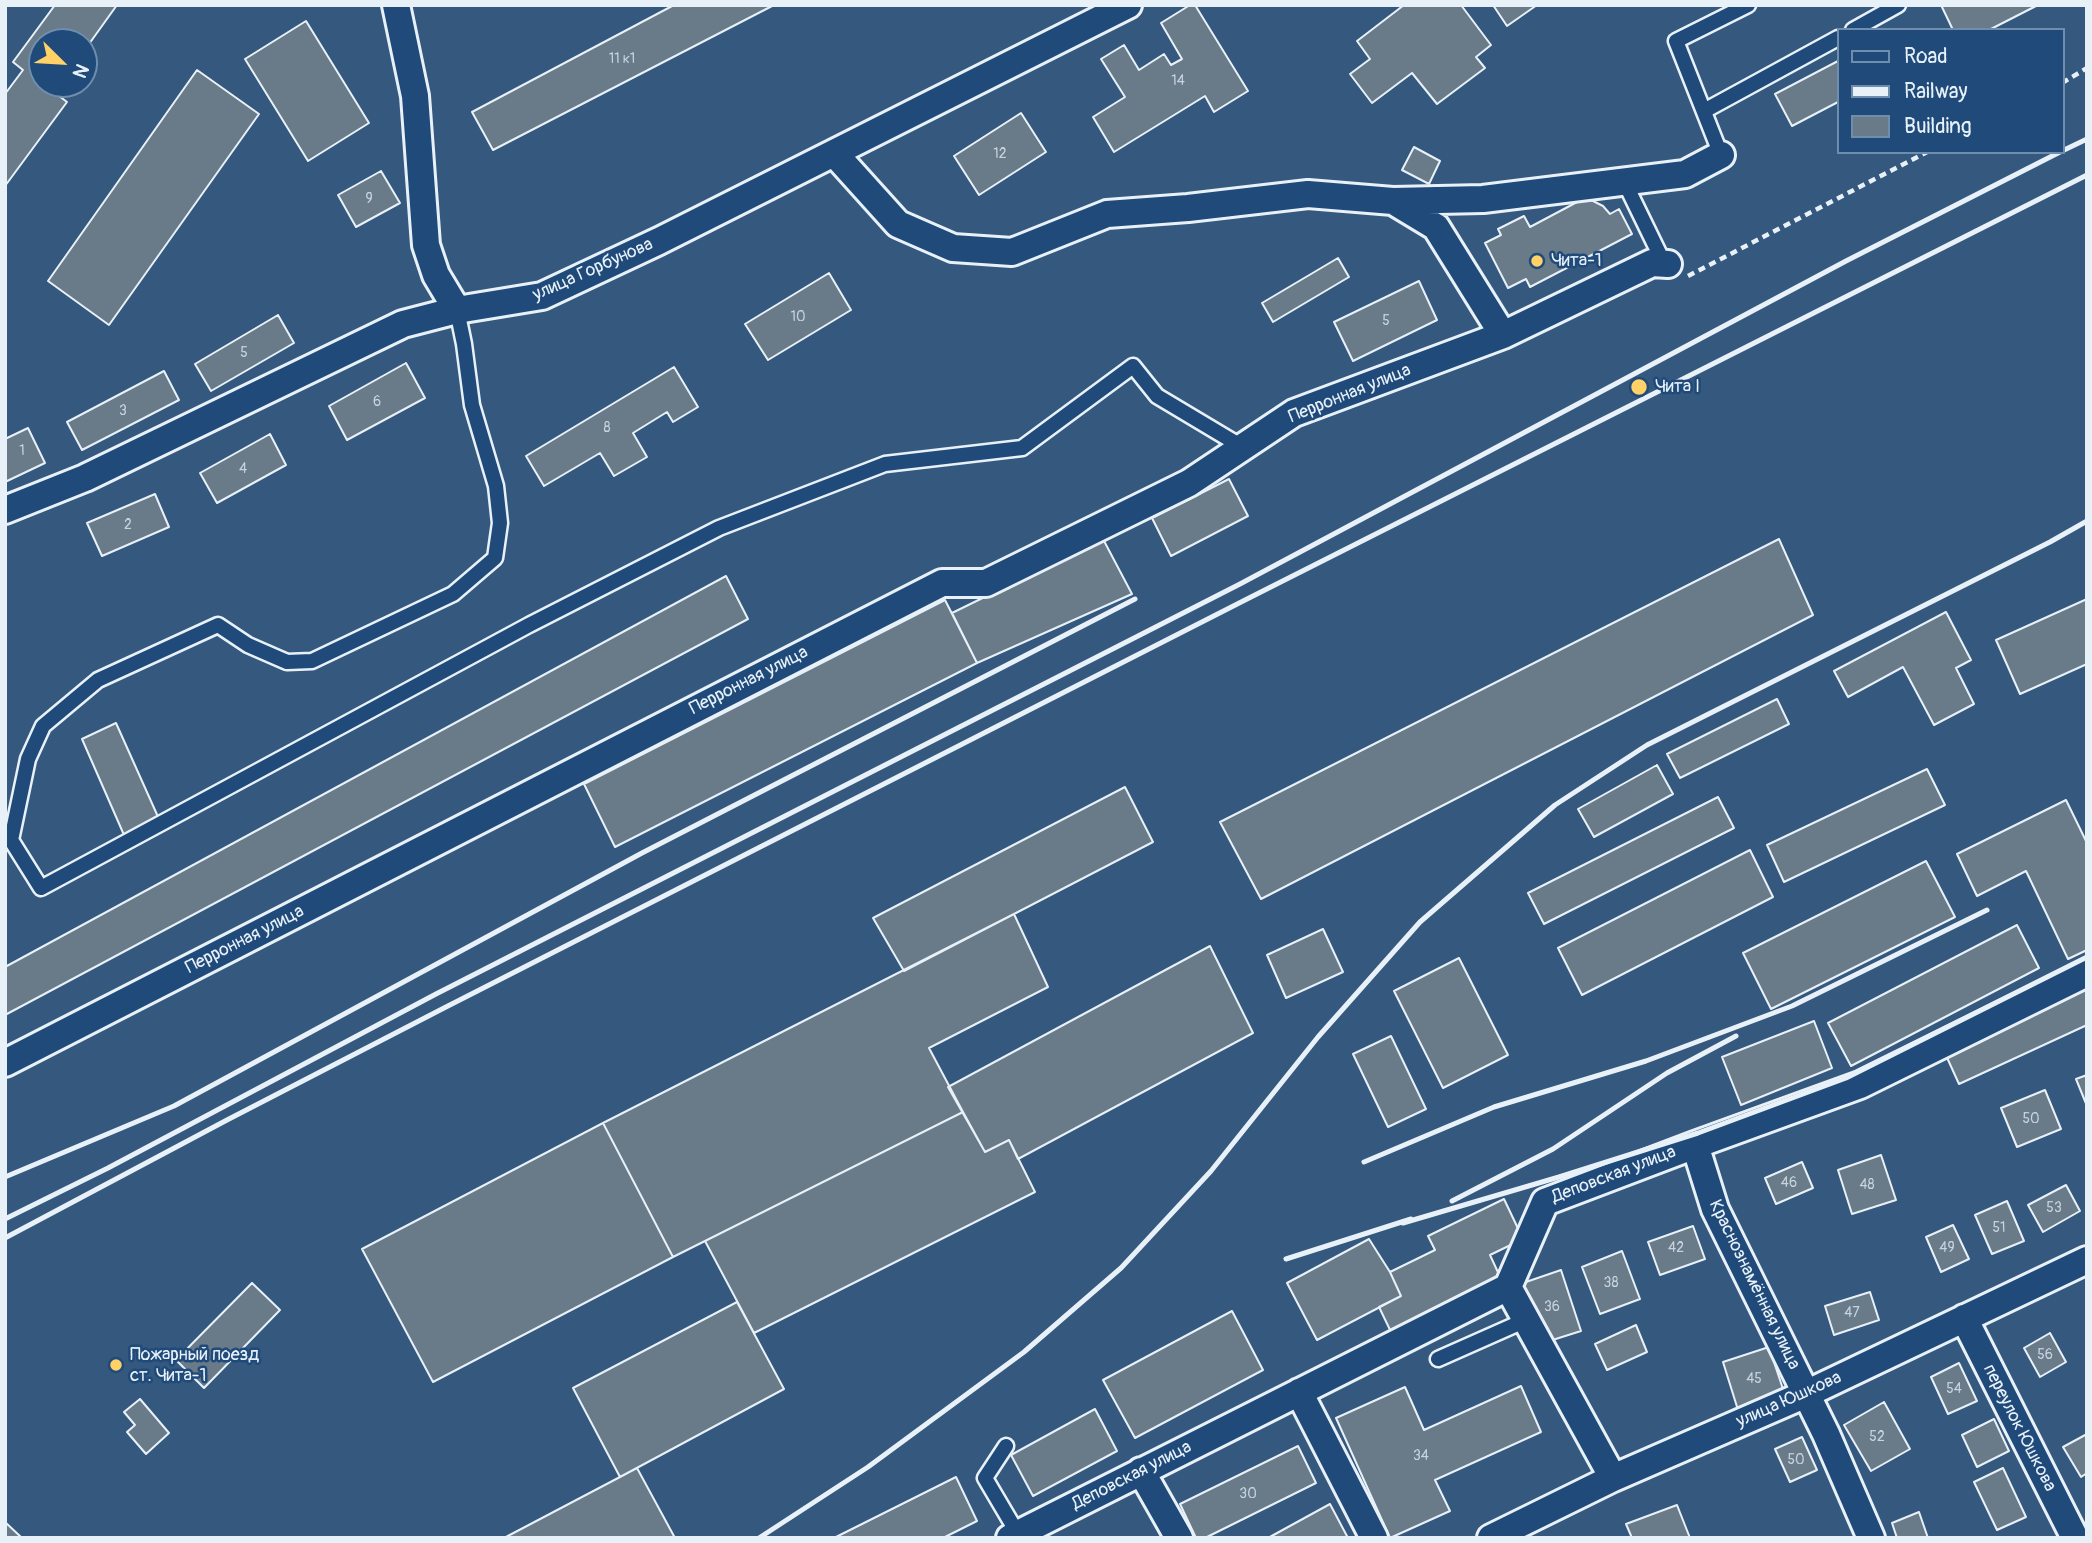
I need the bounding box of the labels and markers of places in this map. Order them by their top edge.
place label: Чита-1 [1551,250,1602,272]
marker: Чита-1 [1529,253,1545,269]
place label: Чита I [1655,376,1700,398]
marker: Чита I [1629,377,1649,397]
place label: Пожарный поезд ст. Чита-1 [130,1344,259,1386]
marker: Пожарный поезд ст. Чита-1 [108,1357,124,1373]

